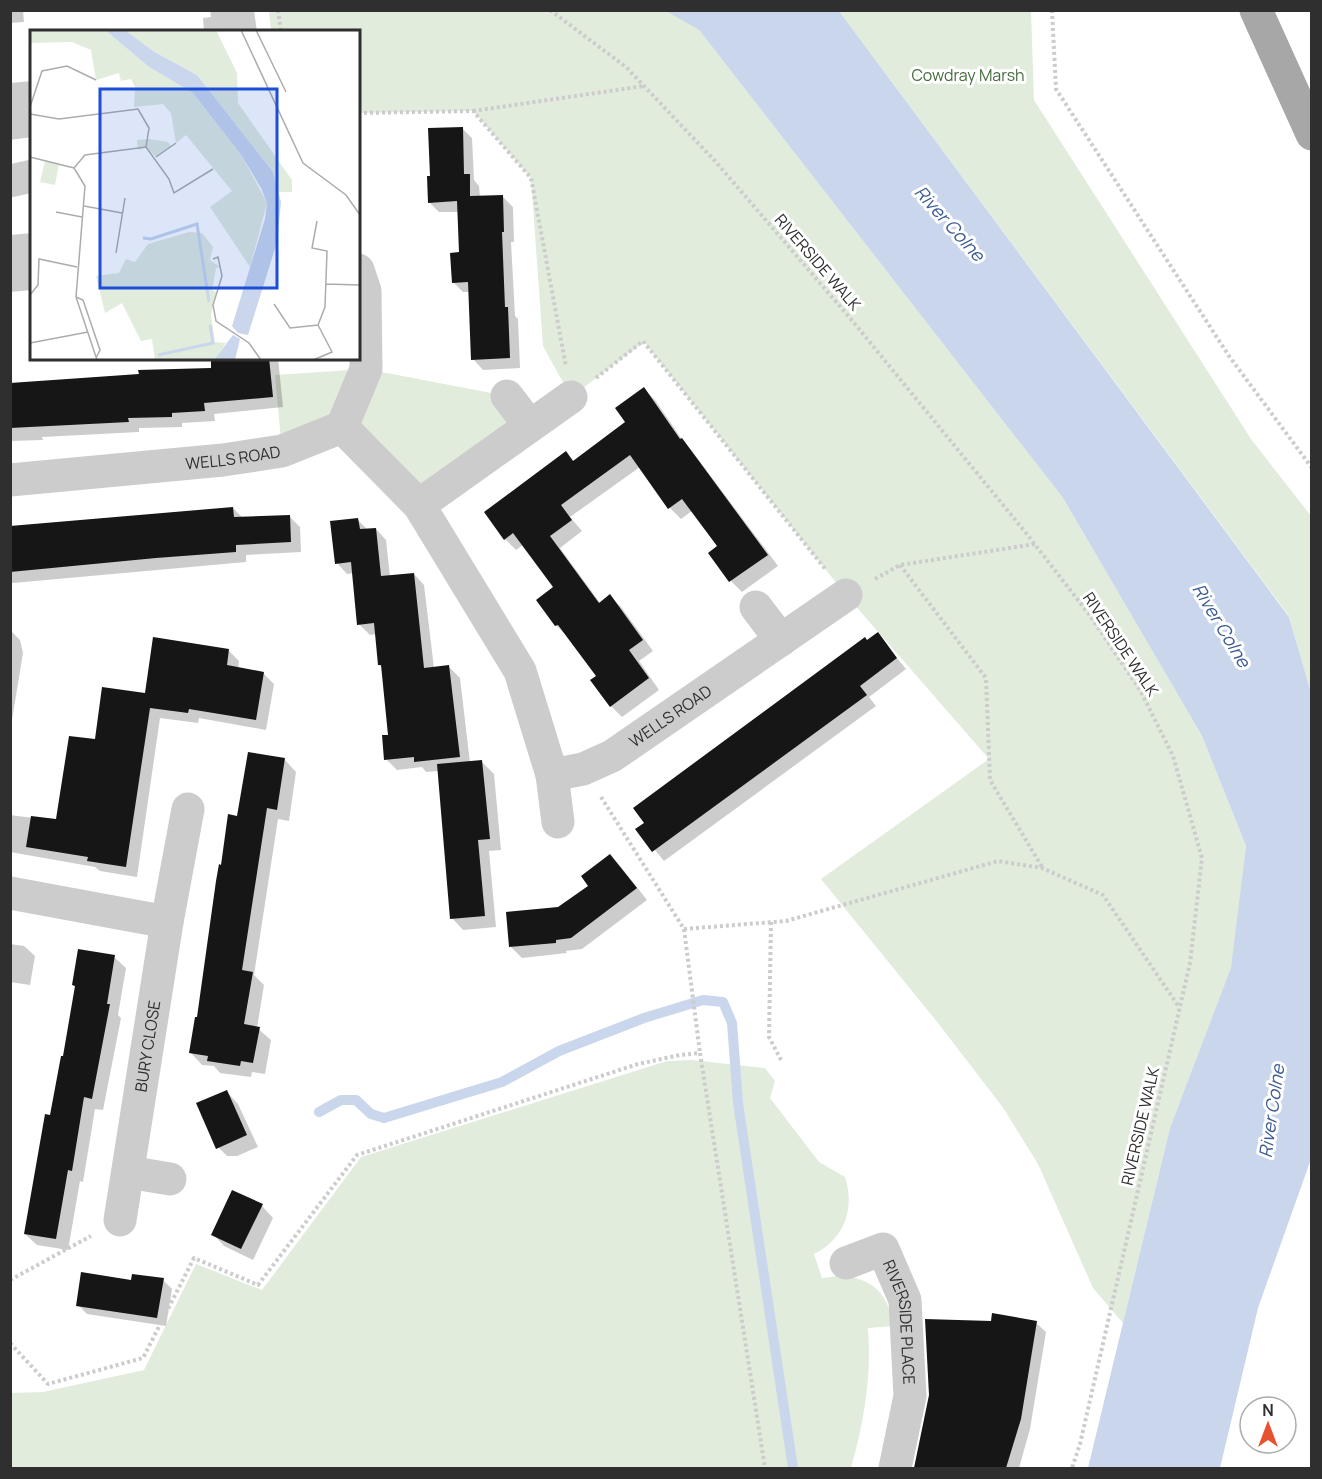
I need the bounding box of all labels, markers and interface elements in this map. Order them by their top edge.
inset map [30,30,360,360]
park label: Cowdray Marsh [911,64,1025,86]
water label: River Colne [910,180,991,267]
street label: RIVERSIDE WALK [770,209,866,315]
street label: WELLS ROAD [184,440,282,474]
water label: River Colne [1188,579,1257,673]
street label: RIVERSIDE WALK [1078,588,1164,701]
street label: WELLS ROAD [625,680,716,752]
street label: BURY CLOSE [129,999,165,1093]
water label: River Colne [1253,1061,1290,1159]
street label: RIVERSIDE WALK [1116,1064,1164,1187]
street label: RIVERSIDE PLACE [878,1256,920,1385]
north arrow [1238,1395,1298,1455]
text: N [1262,1399,1274,1421]

